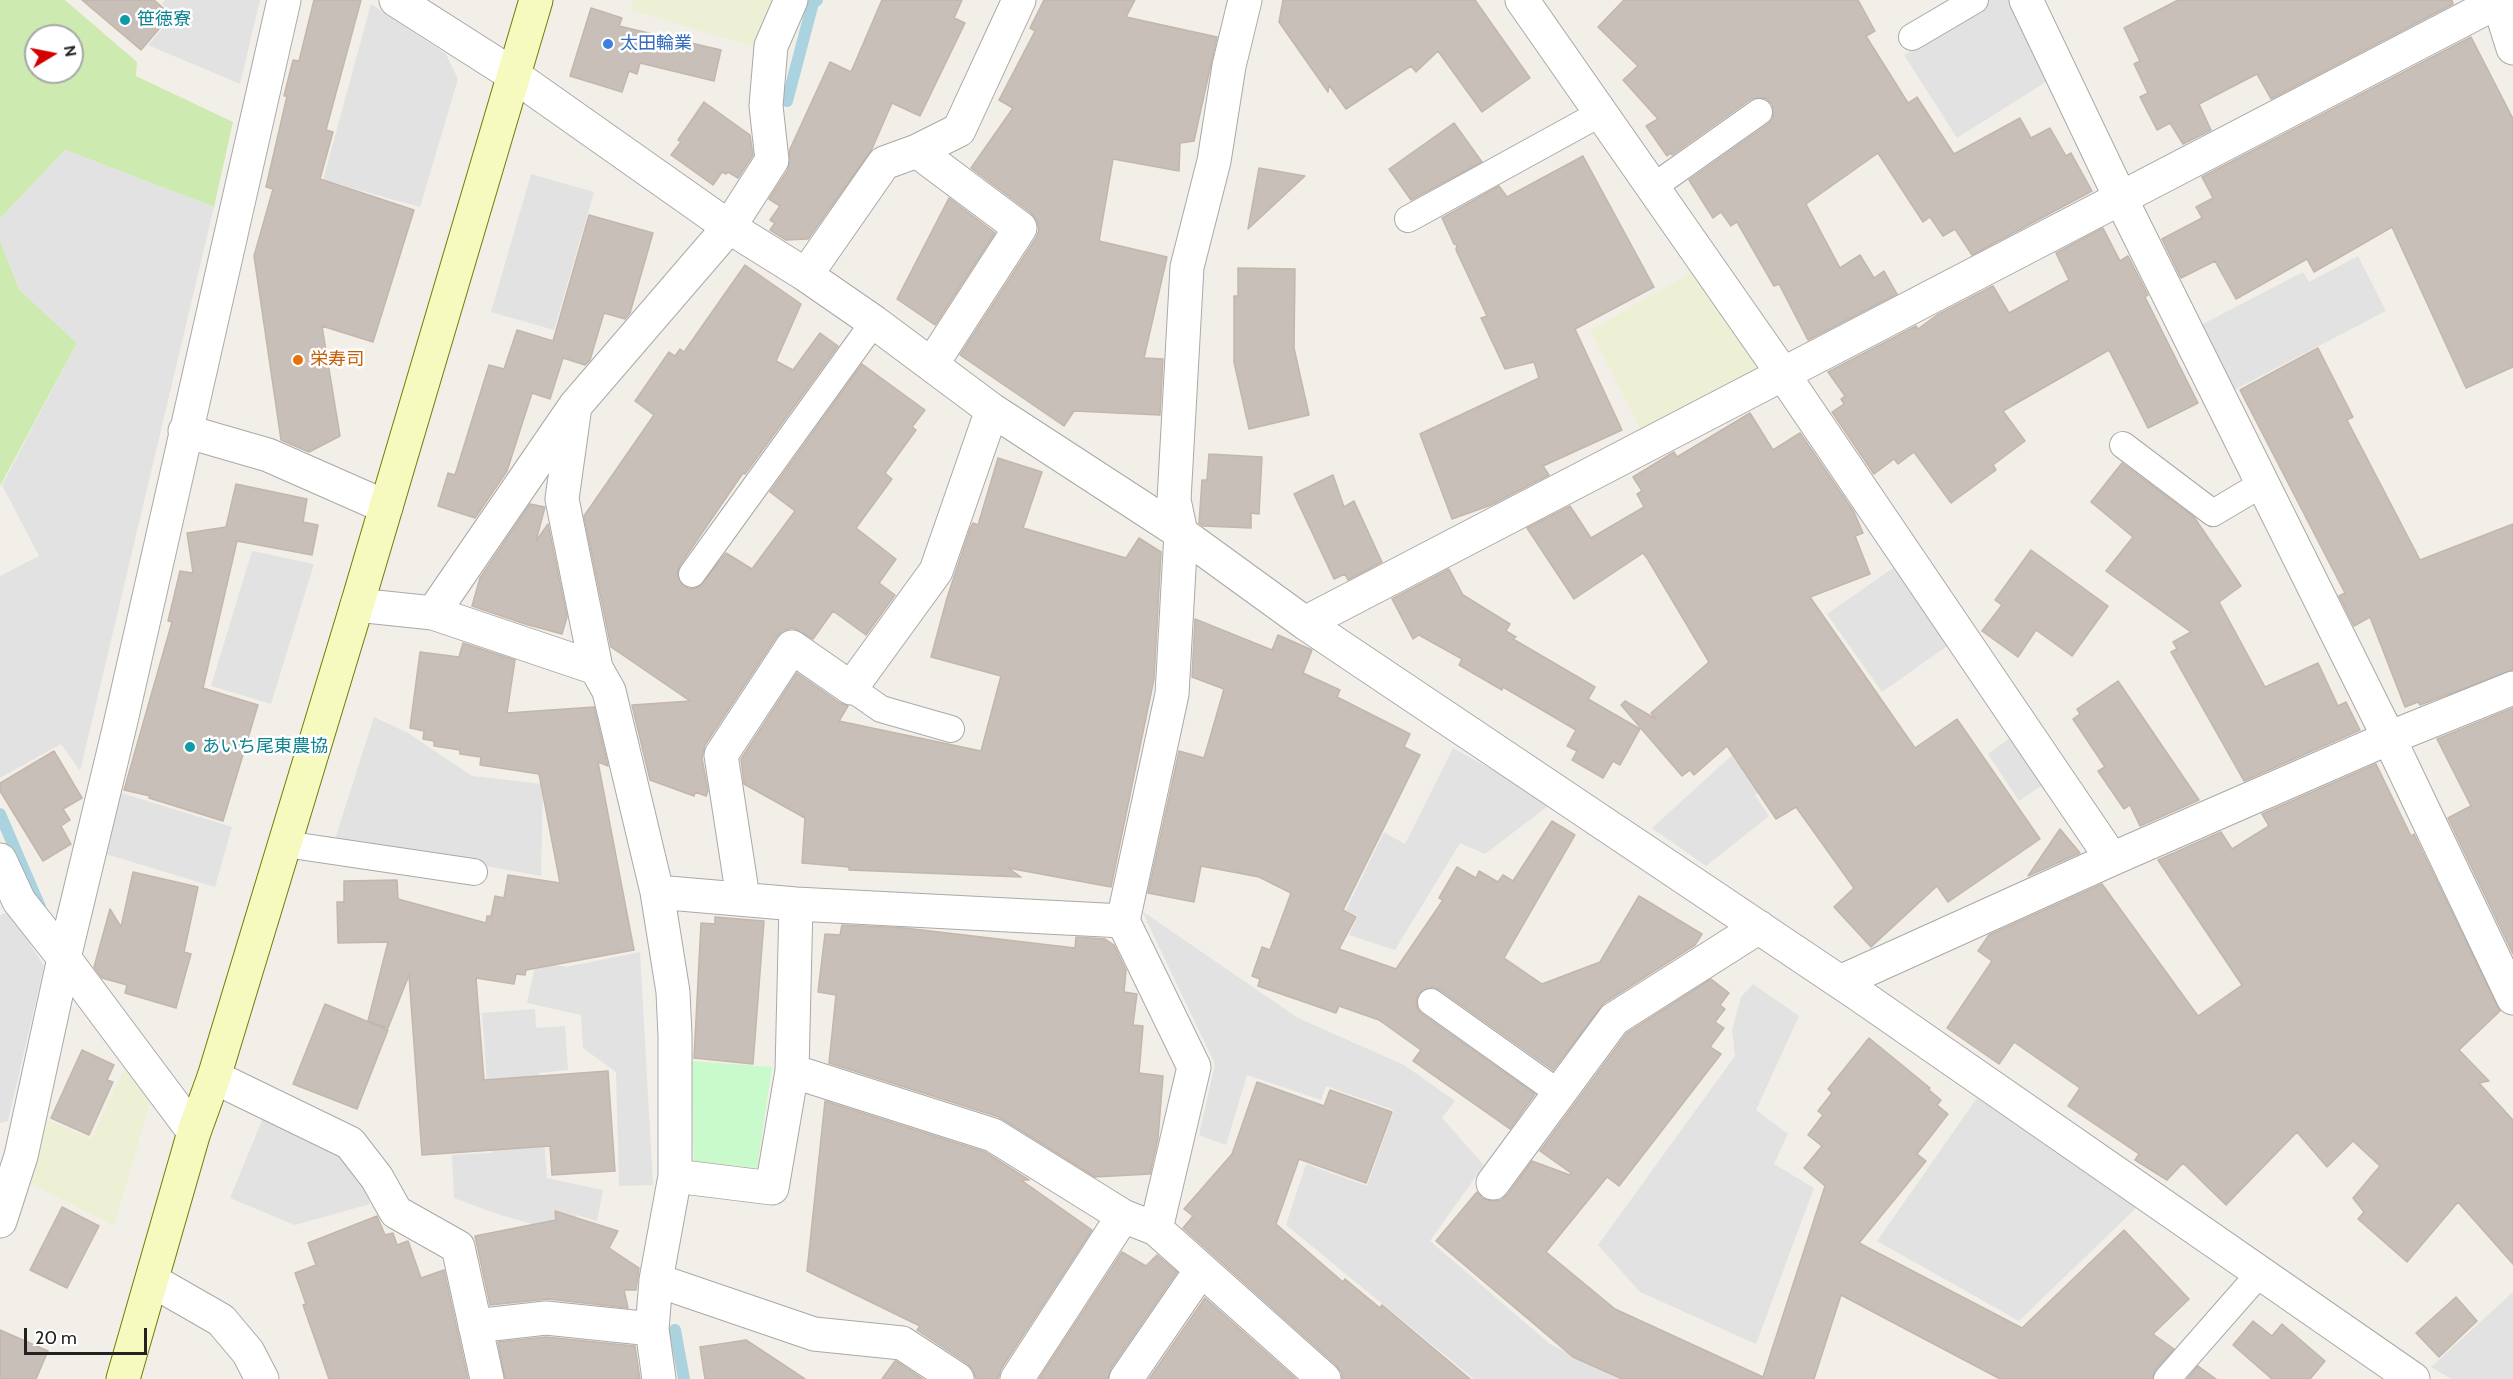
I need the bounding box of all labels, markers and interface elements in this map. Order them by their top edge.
place label: 笹徳寮 [137,9,191,31]
marker: 笹徳寮 [118,13,132,27]
north arrow [24,24,84,84]
place label: 太田輪業 [620,33,692,55]
marker: 太田輪業 [601,37,615,51]
text: N [60,44,81,58]
place label: 栄寿司 [310,349,364,371]
marker: 栄寿司 [291,353,305,367]
place label: あいち尾東農協 [202,736,328,758]
marker: あいち尾東農協 [183,740,197,754]
scale bar [27,1316,150,1354]
text: 20 m [35,1327,77,1349]

